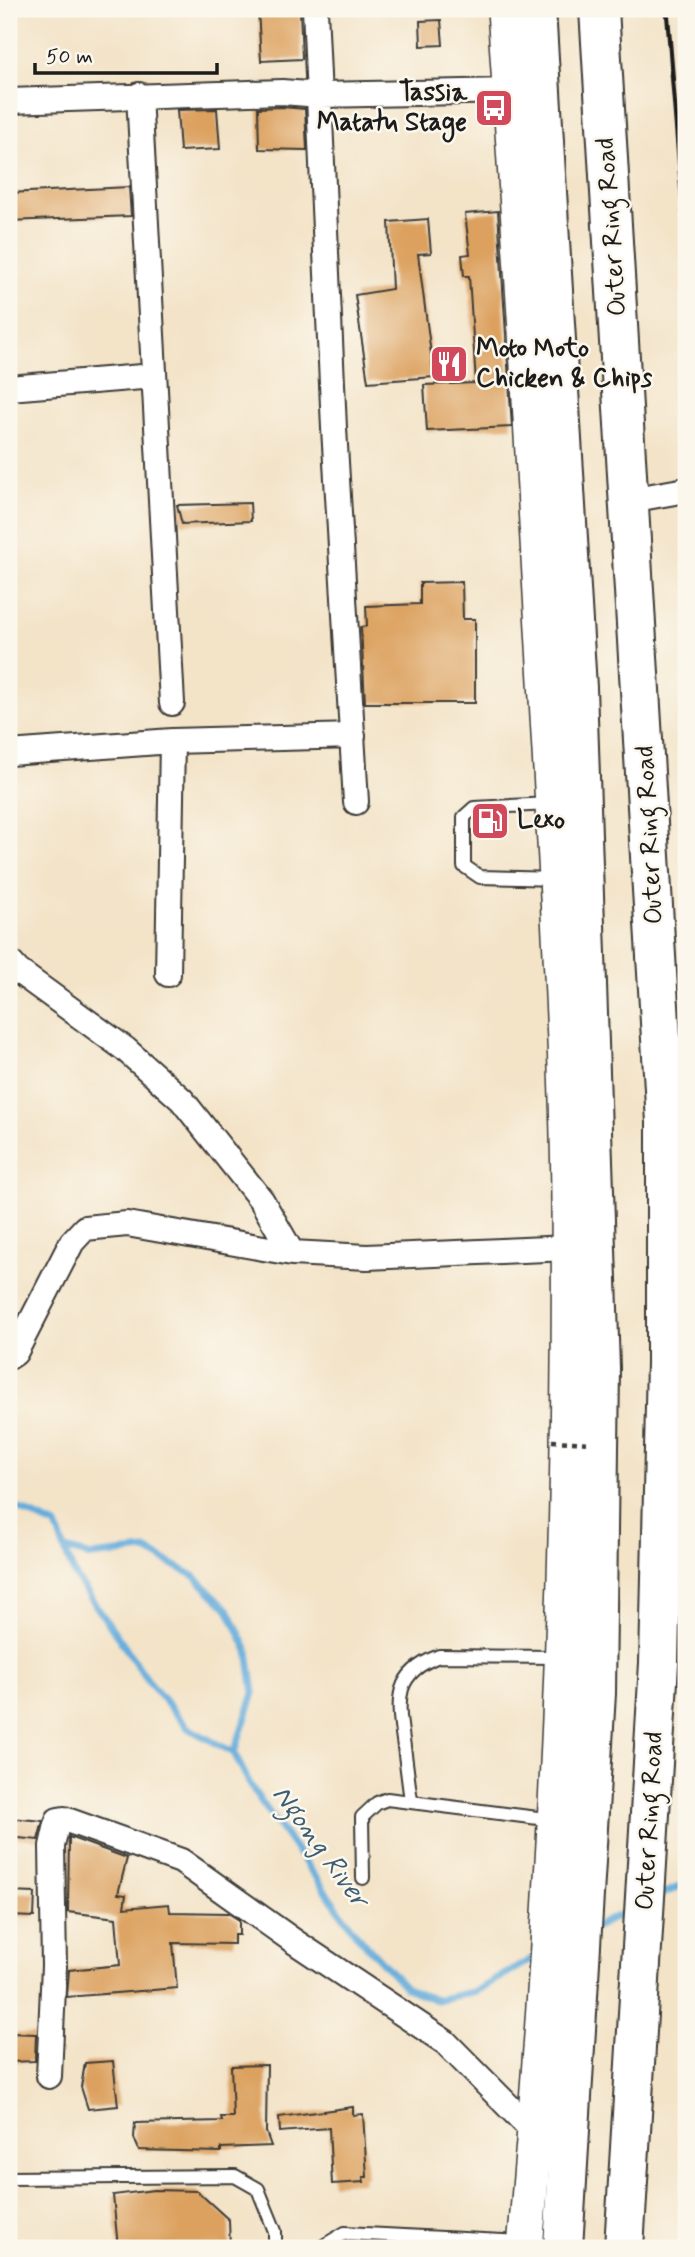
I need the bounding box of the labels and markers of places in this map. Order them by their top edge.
place label: Tassia Matatu Stage [317,76,468,143]
bus stop icon: Tassia Matatu Stage [473,87,515,129]
place label: Moto Moto Chicken & Chips [476,332,653,396]
restaurant icon: Moto Moto Chicken & Chips [428,343,470,385]
fuel station icon: Lexo [469,800,511,842]
place label: Lexo [517,804,565,838]

